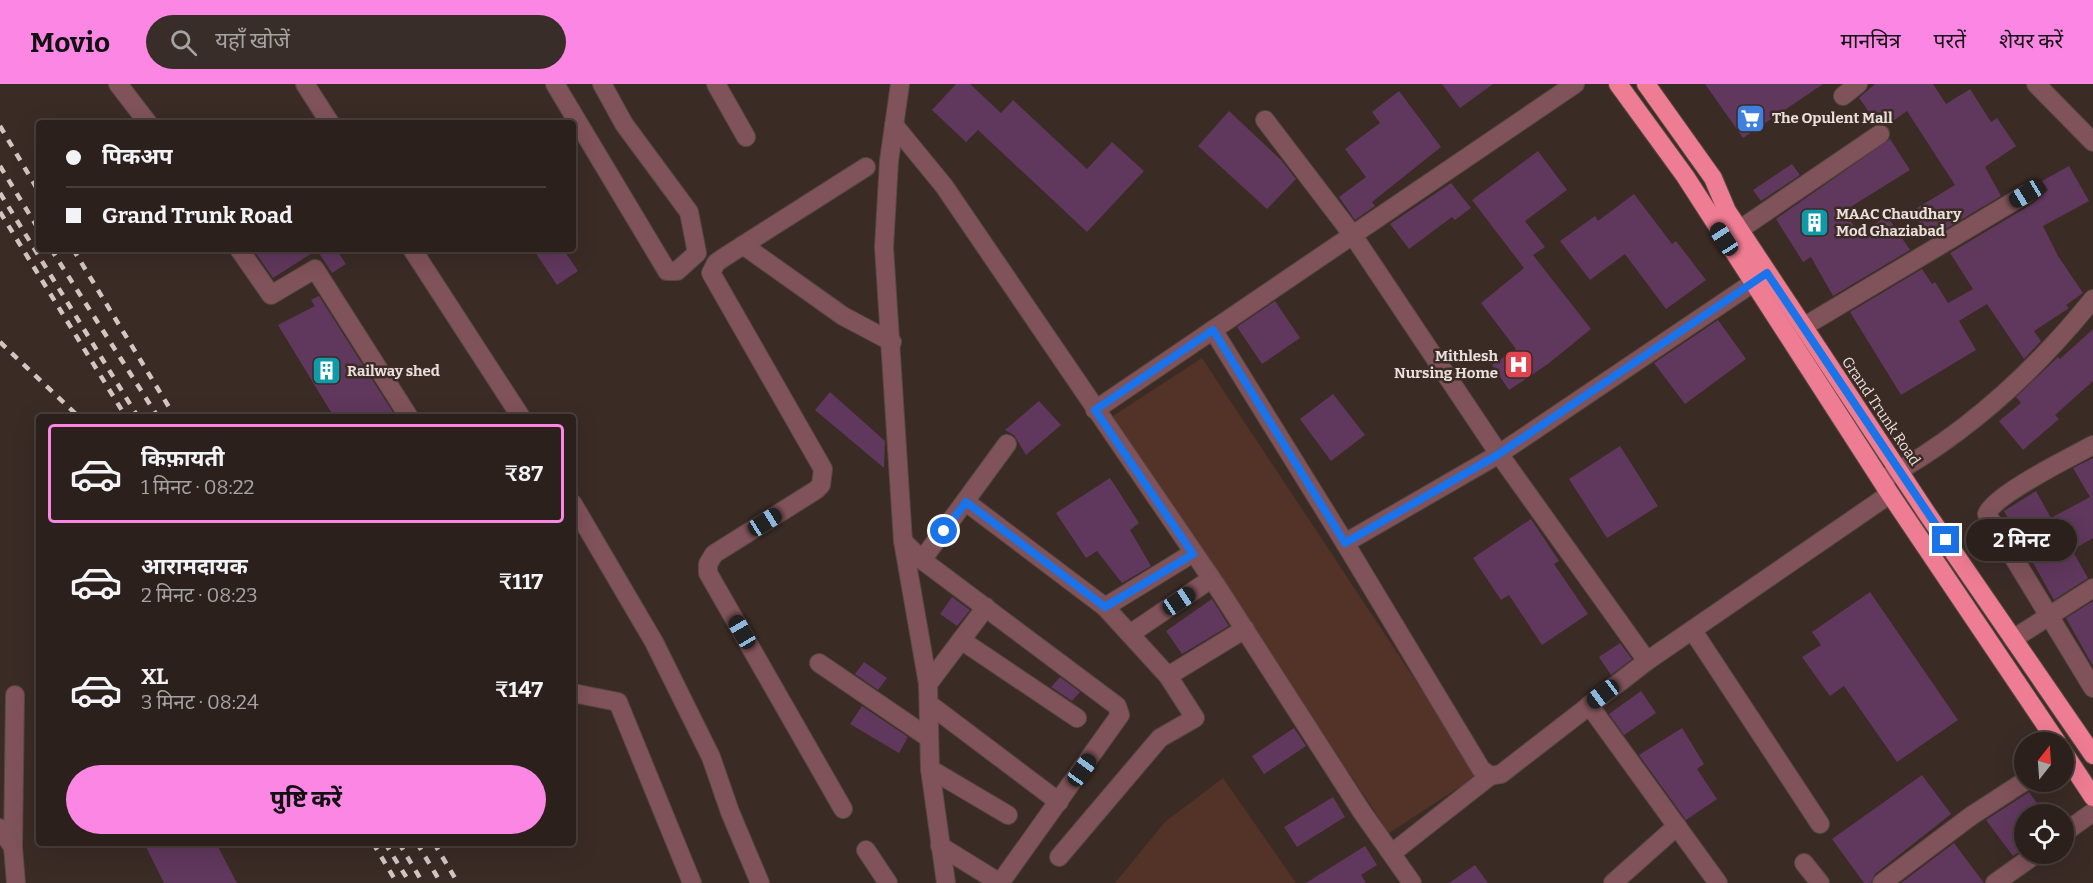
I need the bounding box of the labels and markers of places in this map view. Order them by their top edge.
supermarket icon: The Opulent Mall [1735,102,1767,134]
place label: The Opulent Mall [1772,109,1893,127]
place label: MAAC Chaudhary Mod Ghaziabad [1836,205,1962,240]
building icon: MAAC Chaudhary Mod Ghaziabad [1799,207,1831,239]
place label: Mithlesh Nursing Home [1394,347,1498,382]
hospital icon: Mithlesh Nursing Home [1503,349,1535,381]
building icon: Railway shed [310,355,342,387]
place label: Railway shed [347,362,440,380]

